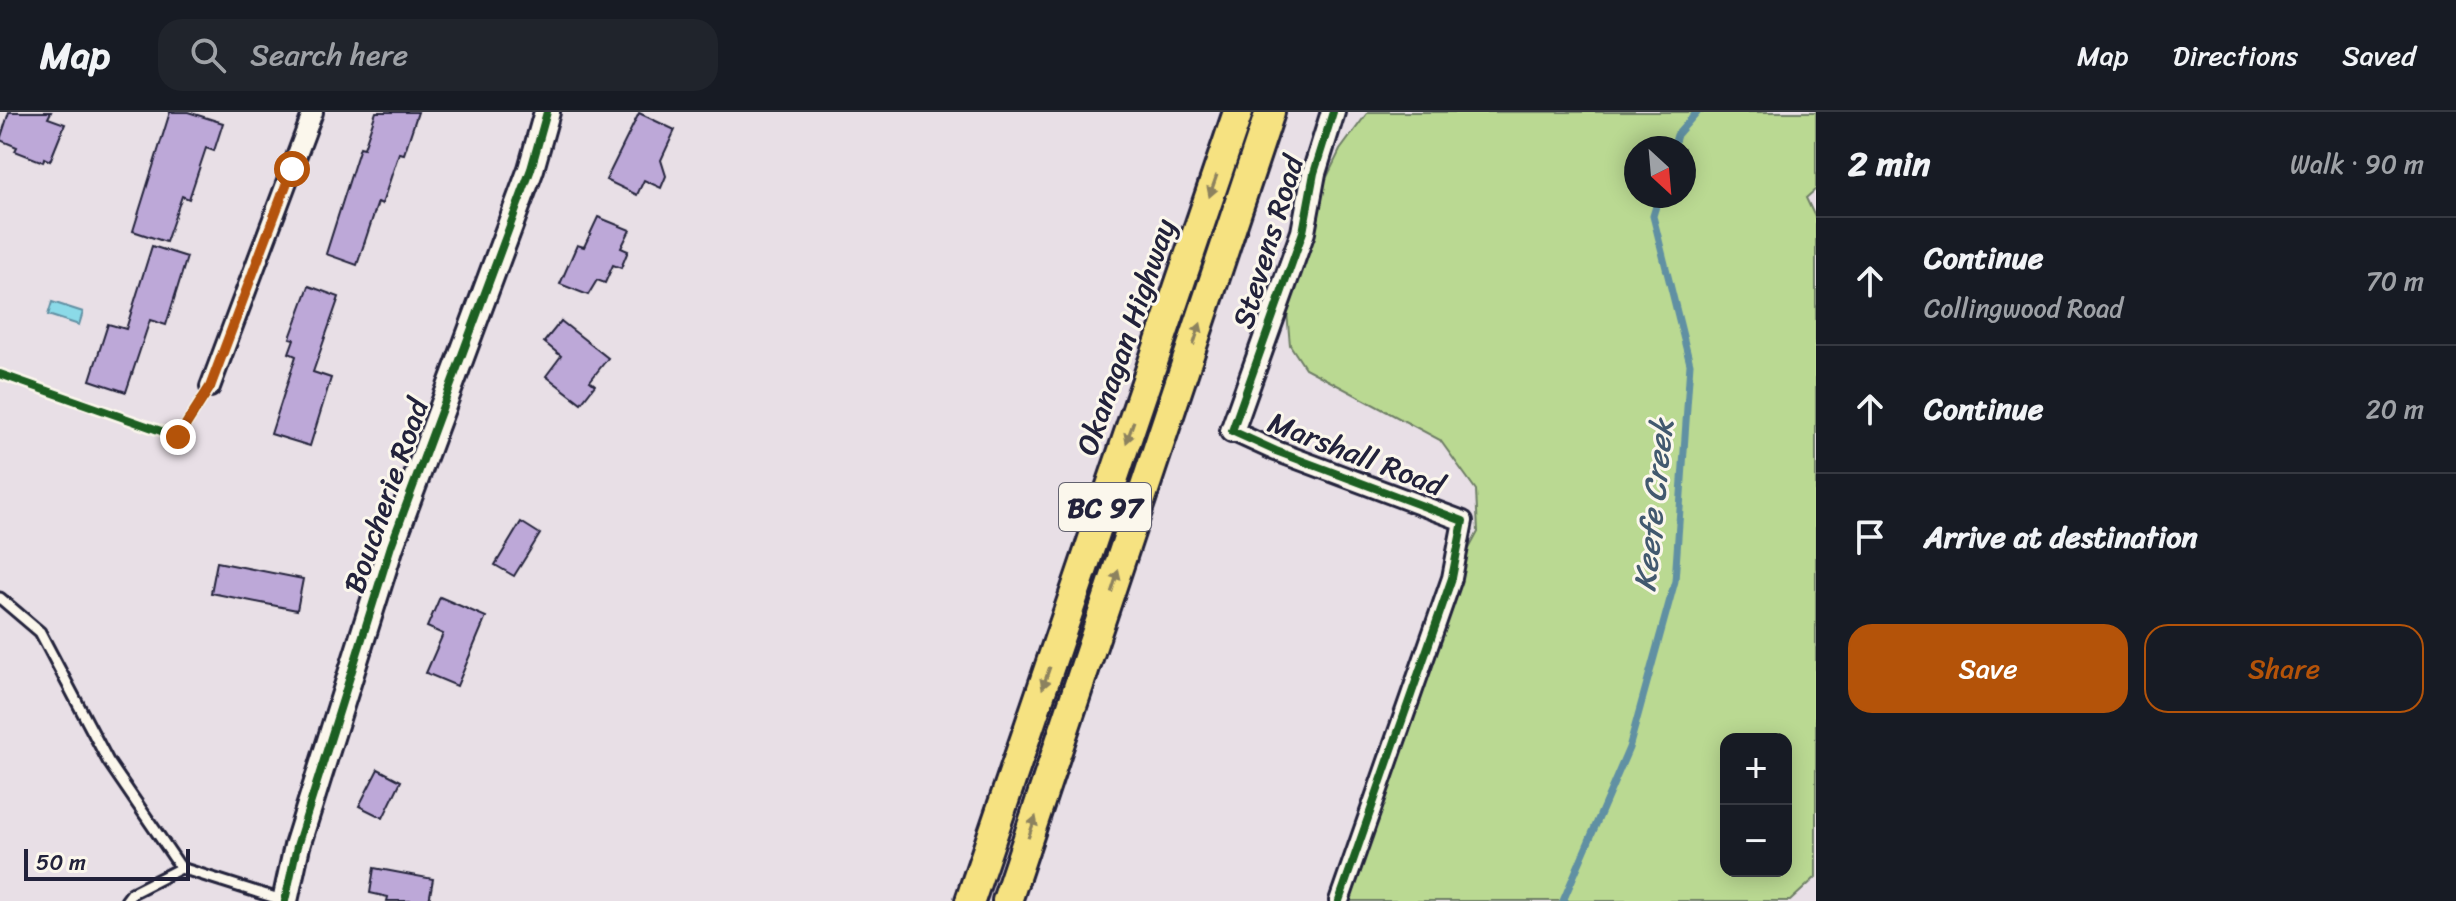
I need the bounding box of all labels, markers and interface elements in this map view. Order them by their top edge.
search box [158,19,718,91]
text: Map [40,22,110,89]
text: Search here [250,28,408,82]
text: Map [2077,31,2129,80]
text: Directions [2173,31,2298,80]
text: Saved [2342,31,2416,80]
icon: search [186,33,230,77]
text: 2 min [1848,134,1930,194]
north arrow [1624,136,1696,208]
text: Walk · 90 m [2290,141,2424,187]
street label: Stevens Road [1216,147,1321,335]
route start [274,151,310,187]
one-way arrow [1207,174,1219,198]
street label: Okanagan Highway [1060,211,1192,463]
text: Continue [1924,231,2043,285]
text: 70 m [2366,258,2424,304]
icon: ahead [1848,259,1892,303]
text: Collingwood Road [1924,285,2123,331]
one-way arrow [1191,322,1203,346]
text: Continue [1924,382,2043,436]
text: 20 m [2366,386,2424,432]
icon: ahead [1848,387,1892,431]
street label: Boucherie Road [327,389,445,601]
street label: Marshall Road [1260,396,1454,513]
water label: Keefe Creek [1616,414,1691,594]
route end [160,419,196,455]
one-way arrow [1123,420,1135,444]
road number: BC 97 [1059,483,1151,531]
text: Arrive at destination [1924,510,2198,564]
icon: arrive [1848,515,1892,559]
one-way arrow [1109,569,1122,593]
button: Save [1848,624,2128,713]
button: Share [2144,624,2424,713]
one-way arrow [1040,666,1052,690]
map controls [1720,733,1792,877]
button: + [1720,733,1792,805]
button: − [1720,805,1792,877]
one-way arrow [1027,815,1039,839]
text: 50 m [36,843,86,882]
scale bar [24,845,190,881]

